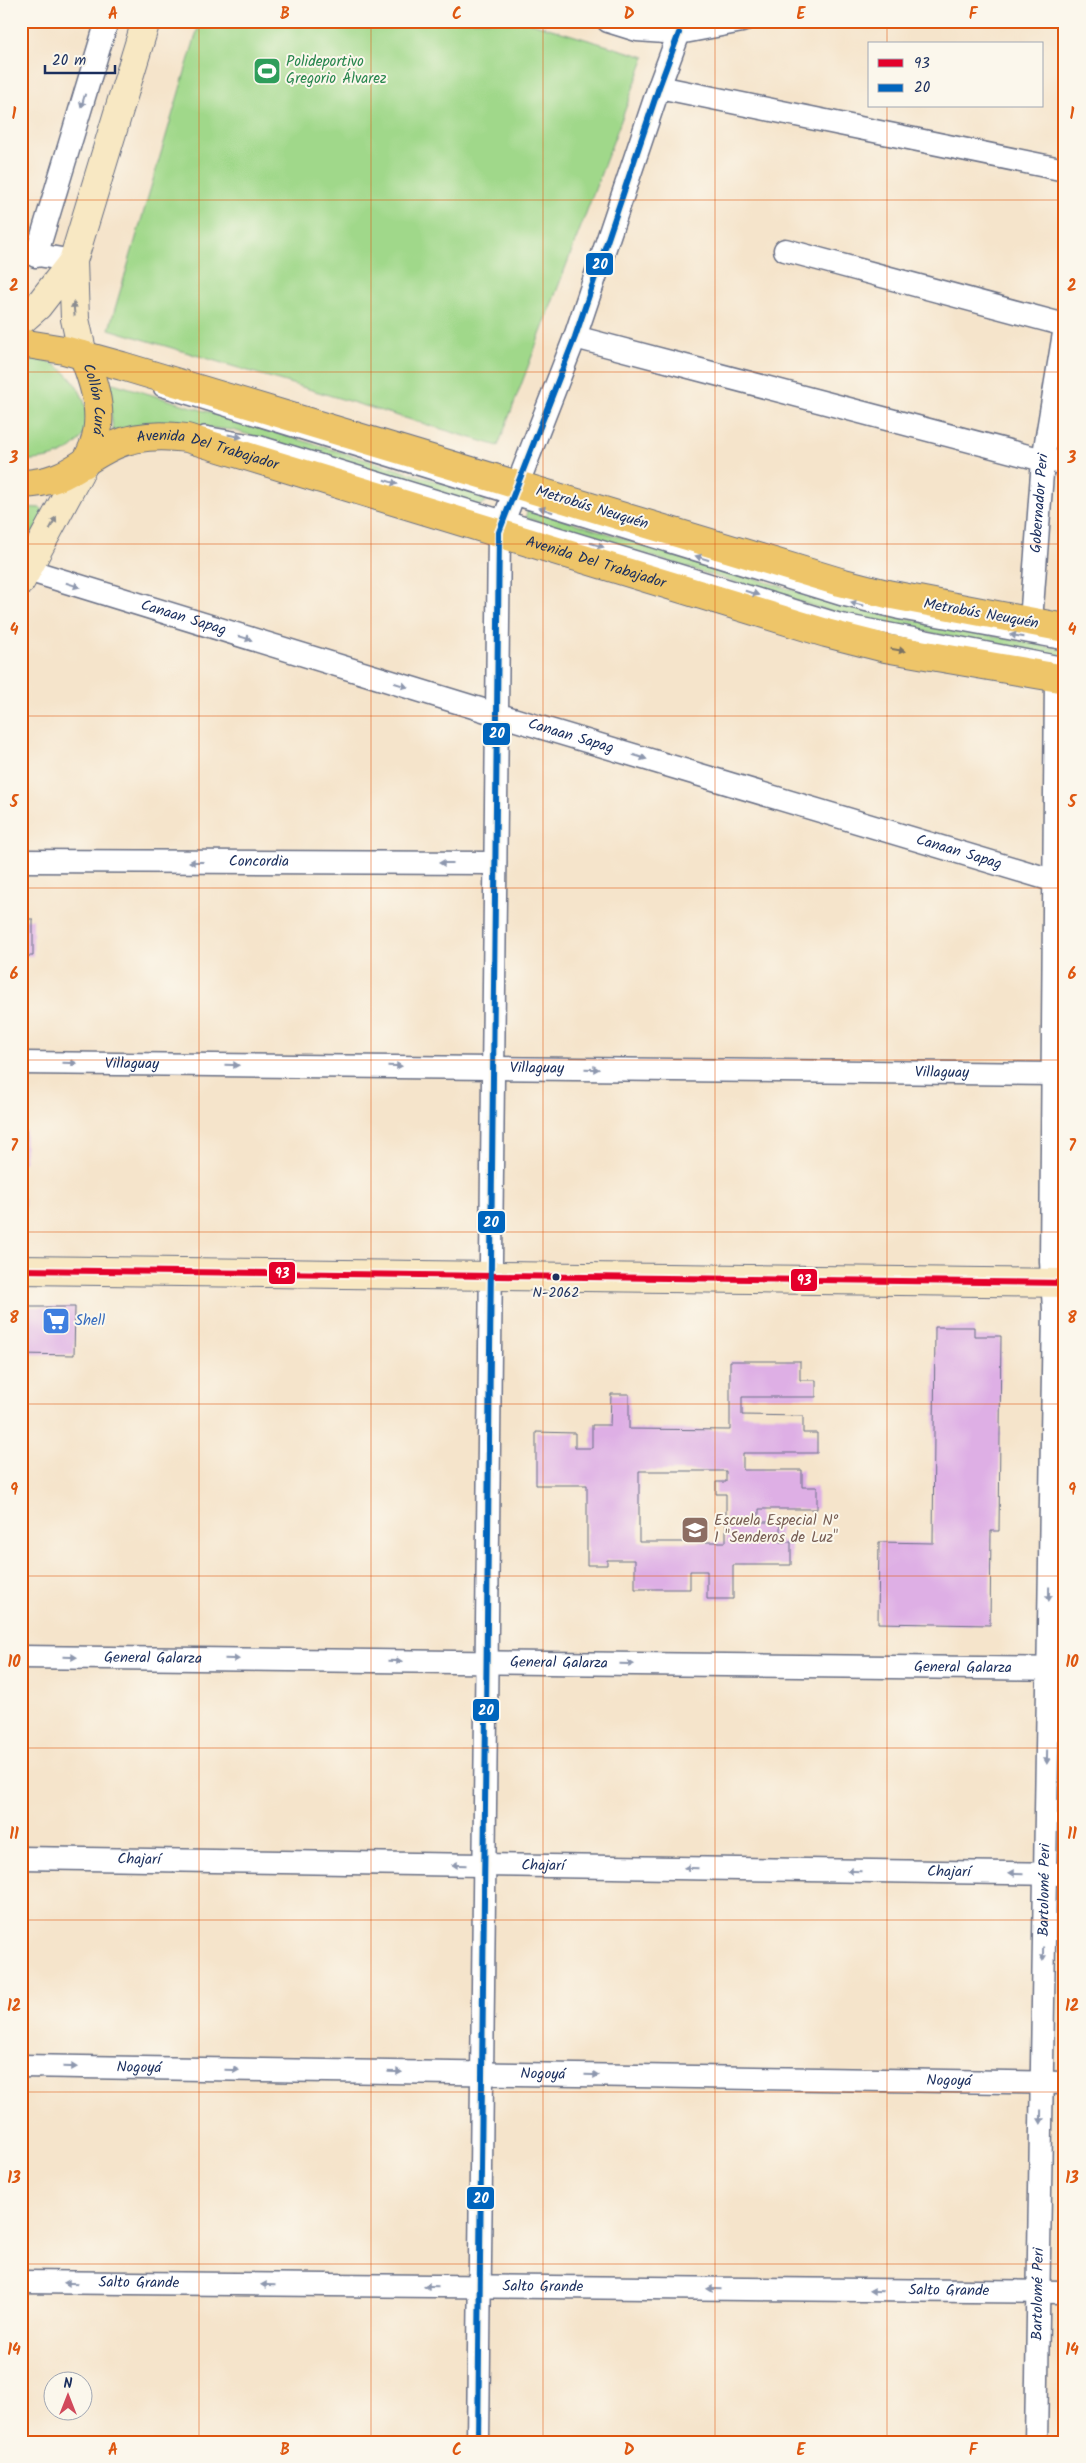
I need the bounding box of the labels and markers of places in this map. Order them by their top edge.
place label: Polideportivo Gregorio Álvarez [286,50,387,91]
sports icon: Polideportivo Gregorio Álvarez [252,56,282,86]
marker: N-2062 [551,1272,561,1282]
place label: N-2062 [533,1282,579,1304]
supermarket icon: Shell [41,1306,71,1336]
place label: Shell [75,1309,105,1333]
place label: Escuela Especial N° 1 "Senderos de Luz" [714,1509,839,1550]
school or university icon: Escuela Especial N° 1 "Senderos de Luz" [680,1515,710,1545]

